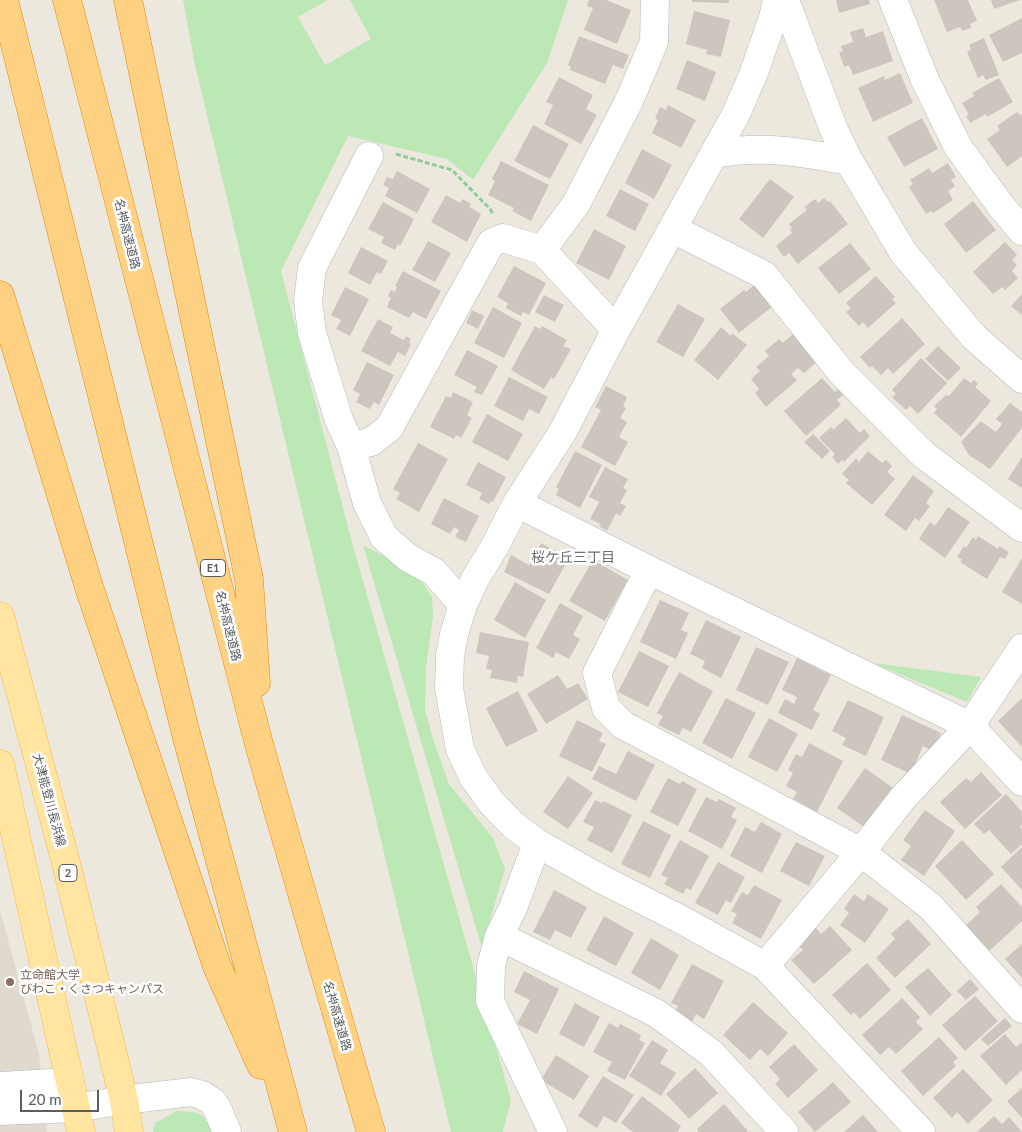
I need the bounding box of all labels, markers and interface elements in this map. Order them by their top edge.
street label: 名神高速道路 [111,197,143,271]
district label: 桜ケ丘三丁目 [531,549,615,565]
road number: E1 [200,560,226,576]
street label: 名神高速道路 [212,589,244,663]
street label: 大津能登川長浜線 [30,752,68,848]
road number: 2 [59,864,77,881]
place label: 立命館大学 びわこ・くさつキャンパス [20,968,164,996]
marker: 立命館大学 びわこ・くさつキャンパス [4,976,16,988]
street label: 名神高速道路 [320,979,354,1053]
scale bar [22,1080,101,1112]
text: 20 m [28,1090,62,1108]

